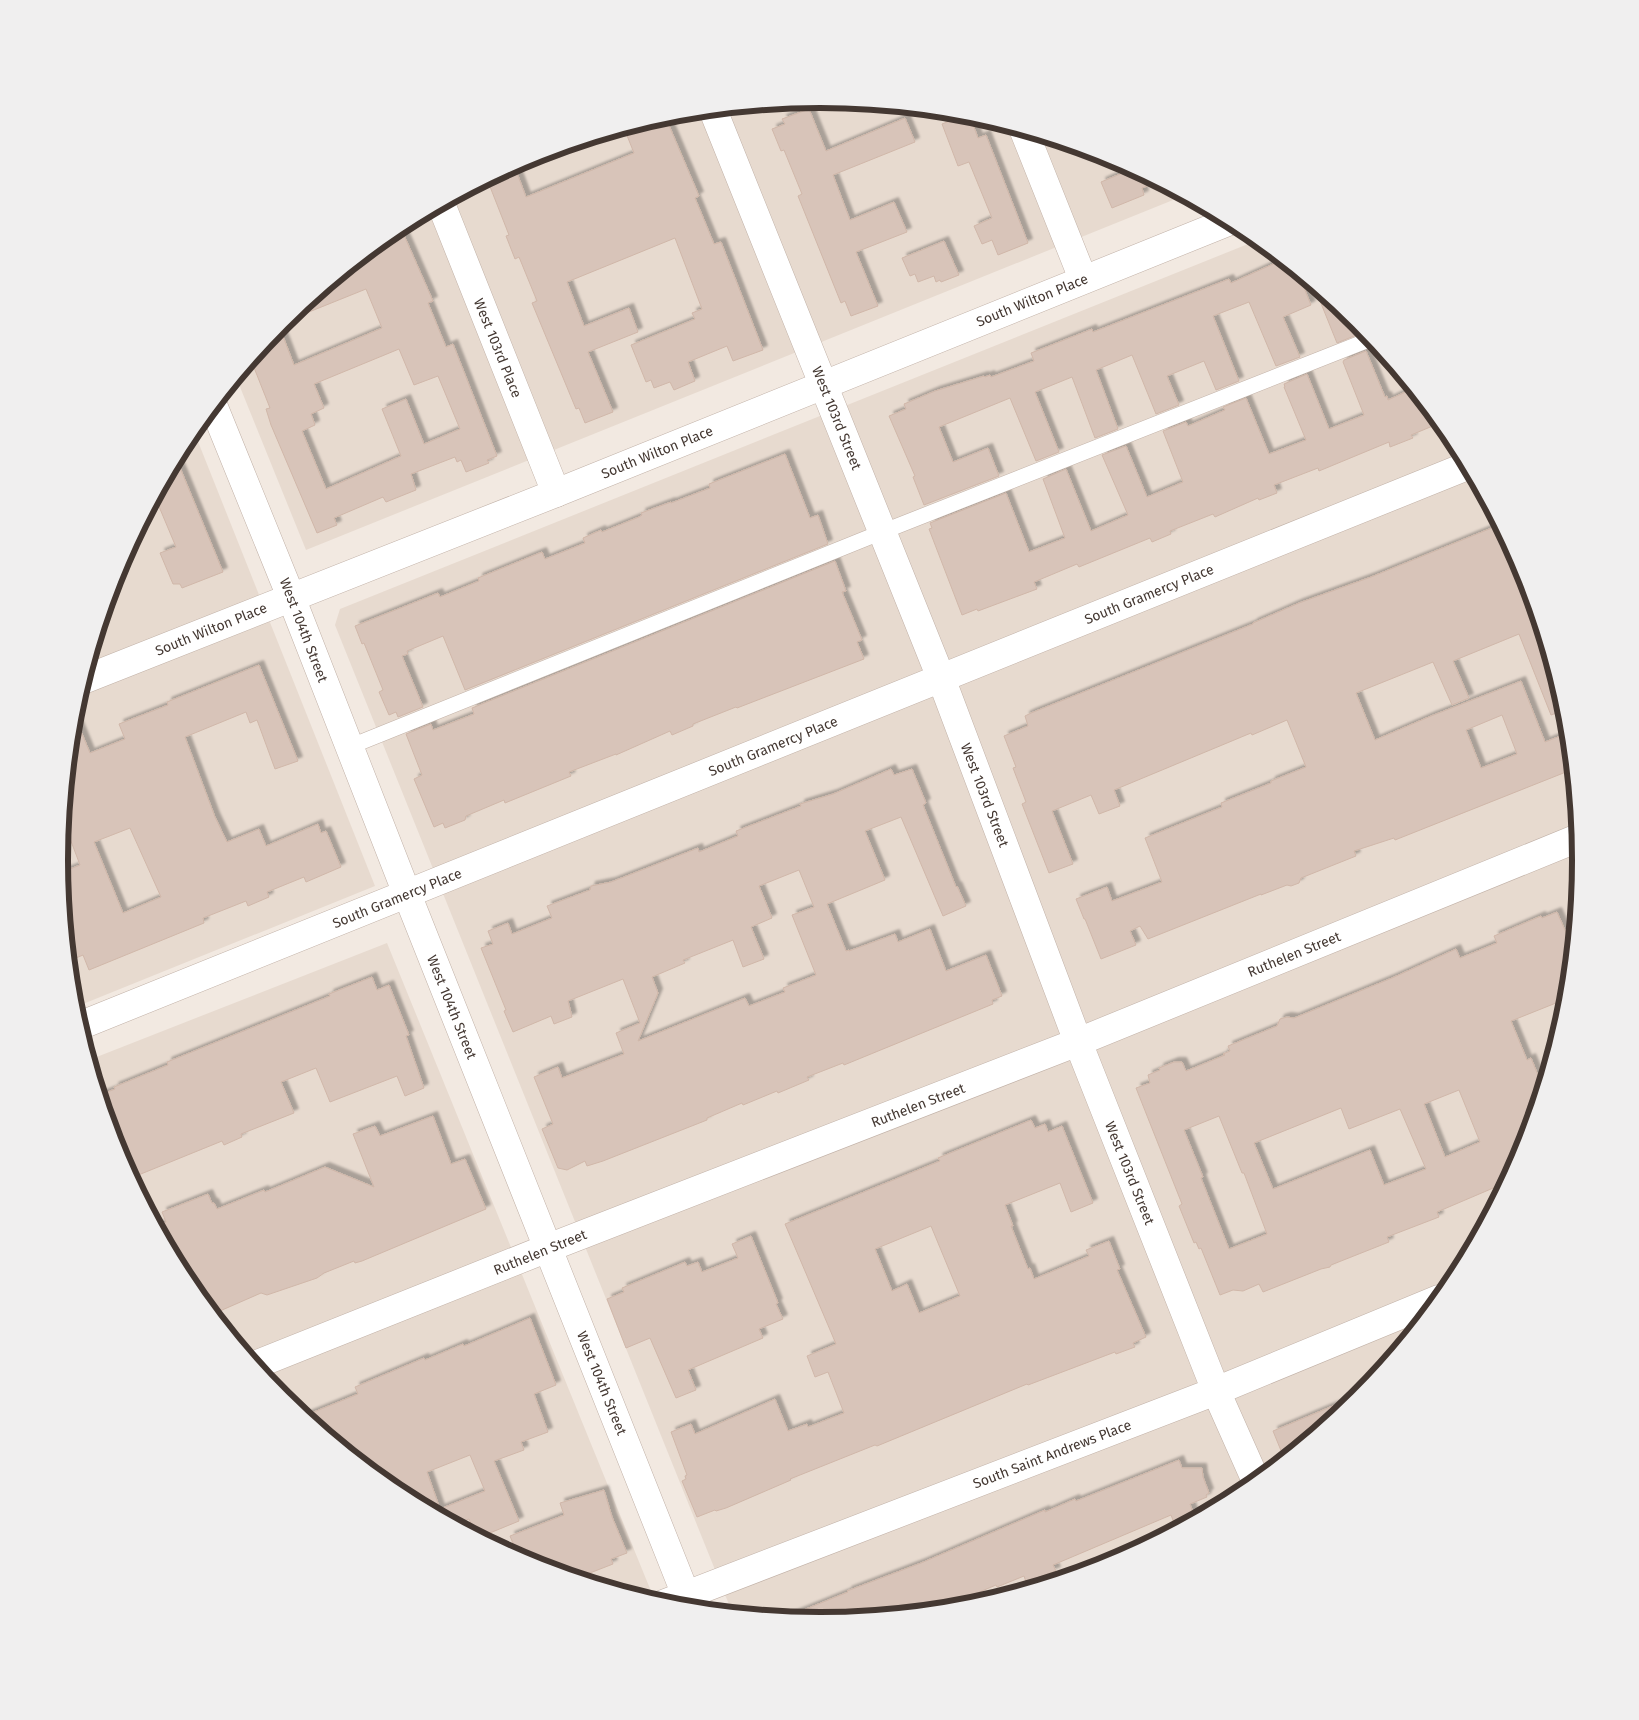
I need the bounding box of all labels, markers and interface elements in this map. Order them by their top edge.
street label: South Wilton Place [974,270,1091,331]
street label: West 103rd Place [470,296,525,400]
street label: West 103rd Street [808,364,865,473]
street label: South Wilton Place [599,422,716,483]
street label: South Gramercy Place [1082,561,1216,628]
street label: West 104th Street [276,575,332,686]
street label: South Wilton Place [153,599,270,660]
street label: South Gramercy Place [706,713,840,780]
street label: West 103rd Street [957,741,1013,851]
street label: South Gramercy Place [330,865,464,932]
street label: Ruthelen Street [1245,928,1344,981]
street label: West 104th Street [423,953,480,1063]
street label: Ruthelen Street [869,1079,968,1131]
street label: West 103rd Street [1101,1119,1158,1228]
street label: Ruthelen Street [491,1226,590,1279]
street label: West 104th Street [573,1329,630,1439]
street label: South Saint Andrews Place [971,1416,1134,1493]

